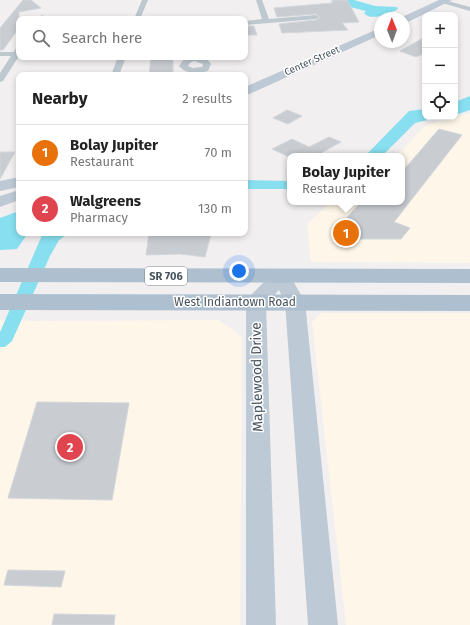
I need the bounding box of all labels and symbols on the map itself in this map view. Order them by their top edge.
north arrow [374,12,410,48]
street label: Center Street [282,43,342,79]
pin: 1 [333,218,359,248]
your location [229,261,249,281]
road number: SR 706 [145,267,187,285]
street label: West Indiantown Road [174,295,296,309]
street label: Maplewood Drive [248,322,266,432]
pin: 2 [57,432,83,462]

